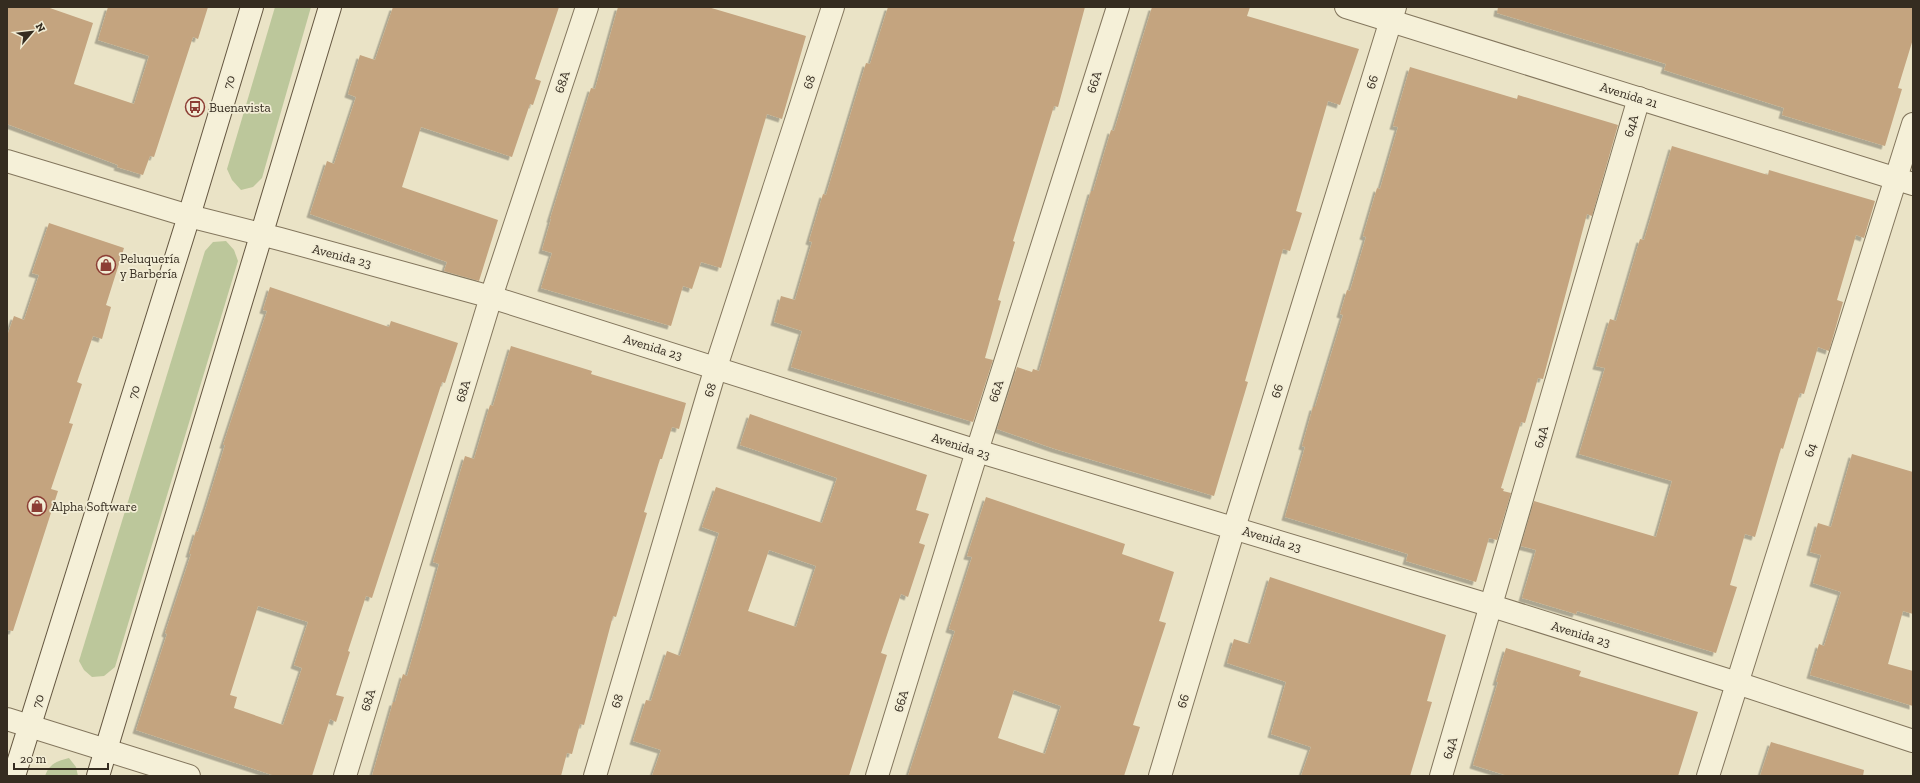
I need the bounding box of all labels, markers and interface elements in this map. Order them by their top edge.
north arrow [12,12,52,52]
text: N [33,21,48,35]
street label: 68A [551,69,573,95]
street label: 66A [1083,69,1105,95]
street label: 70 [220,73,238,91]
street label: 68 [800,73,818,91]
street label: 66 [1363,73,1381,91]
street label: Avenida 21 [1598,79,1660,111]
bus stop icon: Buenavista [184,96,206,118]
place label: Buenavista [209,100,271,115]
street label: 64A [1621,113,1641,139]
street label: Avenida 23 [311,241,373,271]
place label: Peluquería y Barbería [120,251,180,281]
shop icon: Peluquería y Barbería [95,254,117,276]
street label: Avenida 23 [622,331,684,363]
street label: 68A [453,378,474,404]
street label: 66A [985,378,1007,404]
street label: 68 [701,381,719,399]
street label: 66 [1268,382,1286,400]
street label: 70 [125,383,143,401]
street label: 64A [1531,424,1551,450]
street label: Avenida 23 [930,429,992,463]
street label: 64 [1801,441,1819,459]
shop icon: Alpha Software [26,495,48,517]
place label: Alpha Software [51,499,137,514]
street label: Avenida 23 [1241,523,1303,555]
street label: Avenida 23 [1550,618,1612,650]
street label: 68A [358,687,379,713]
street label: 66A [891,688,912,714]
street label: 70 [29,692,47,710]
street label: 68 [608,692,626,710]
street label: 66 [1174,692,1192,710]
street label: 64A [1440,735,1461,761]
scale bar [14,745,108,771]
text: 20 m [20,752,47,766]

